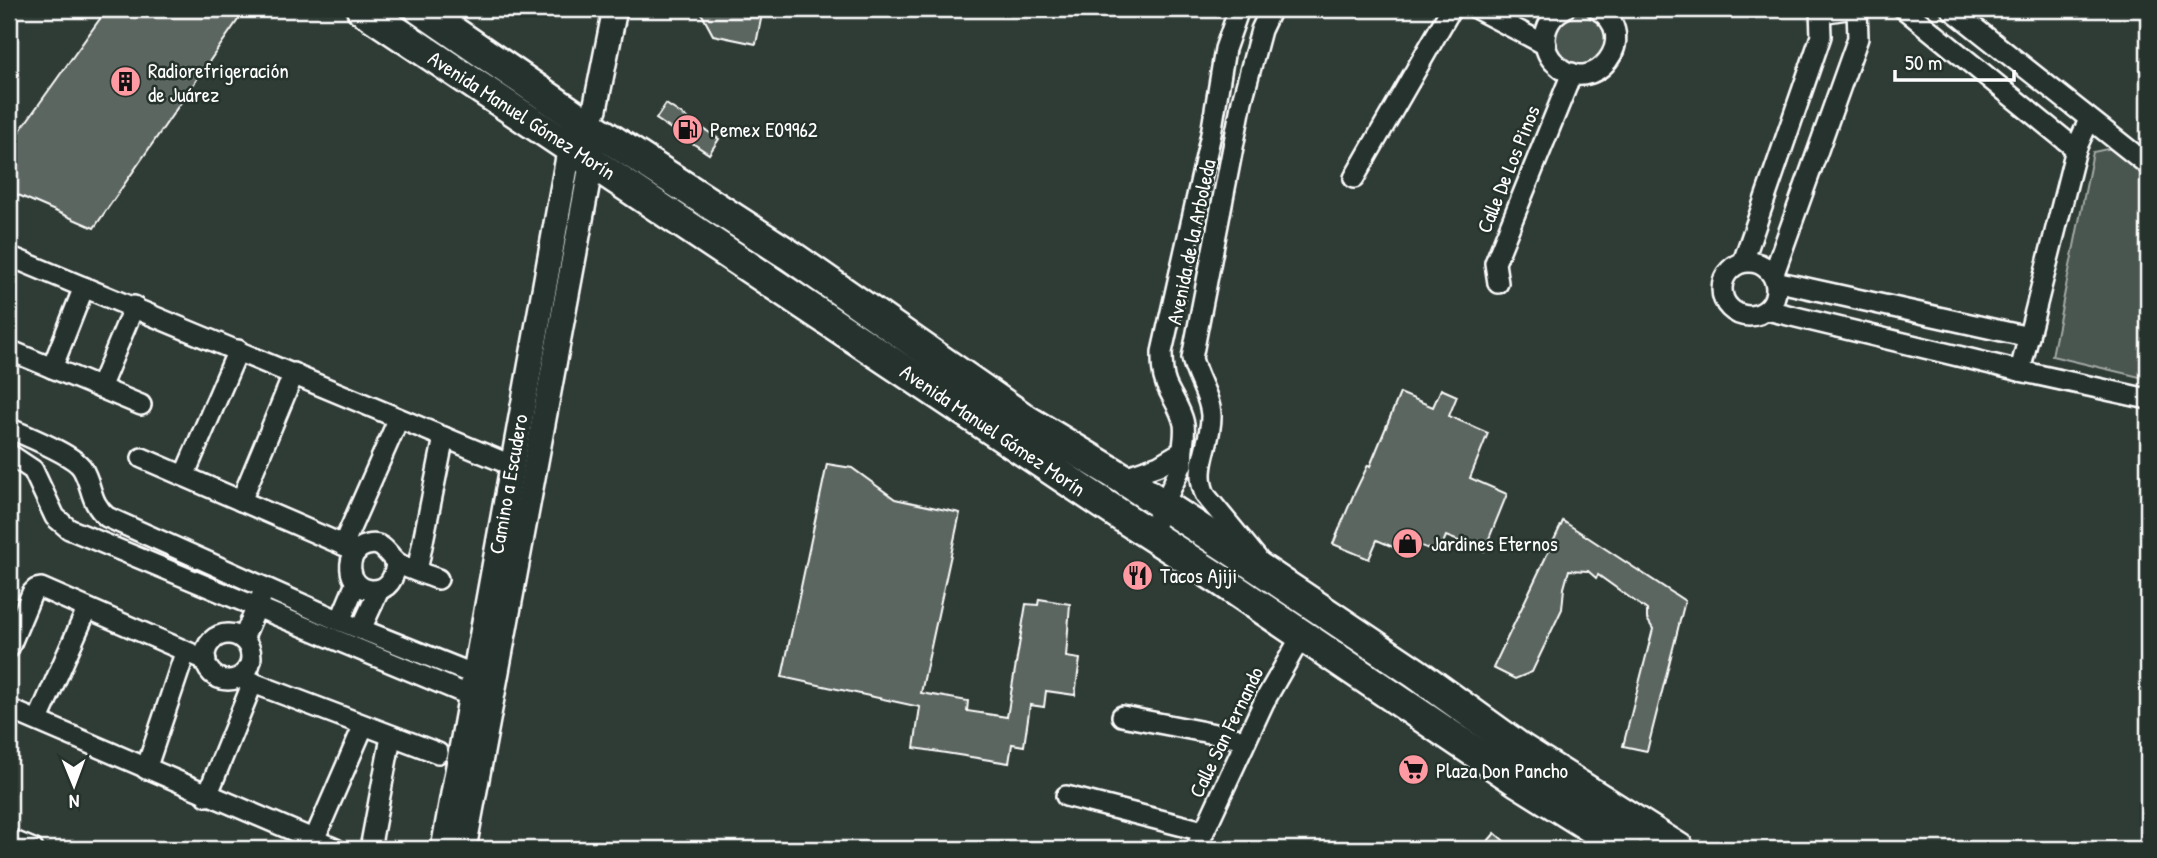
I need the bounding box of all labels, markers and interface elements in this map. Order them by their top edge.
scale bar [1895,38,2014,82]
street label: Avenida Manuel Gómez Morín [423,43,621,187]
text: 50 m [1905,48,1942,77]
place label: Radiorefrigeración de Juárez [148,56,289,109]
building icon: Radiorefrigeración de Juárez [108,65,142,99]
street label: Calle De Los Pinos [1469,101,1547,237]
fuel station icon: Pemex E09962 [670,112,704,146]
place label: Pemex E09962 [710,115,818,144]
street label: Avenida de la Arboleda [1159,157,1223,327]
street label: Avenida Manuel Gómez Morín [894,357,1092,503]
street label: Camino a Escudero [481,412,535,556]
shop icon: Jardines Eternos [1391,526,1425,560]
place label: Jardines Eternos [1431,529,1558,558]
restaurant icon: Tacos Ajiji [1120,558,1154,592]
place label: Tacos Ajiji [1160,561,1237,590]
street label: Calle San Fernando [1182,662,1270,802]
north arrow [38,750,108,820]
supermarket icon: Plaza Don Pancho [1396,753,1430,787]
place label: Plaza Don Pancho [1436,756,1568,785]
text: N [69,789,80,815]

